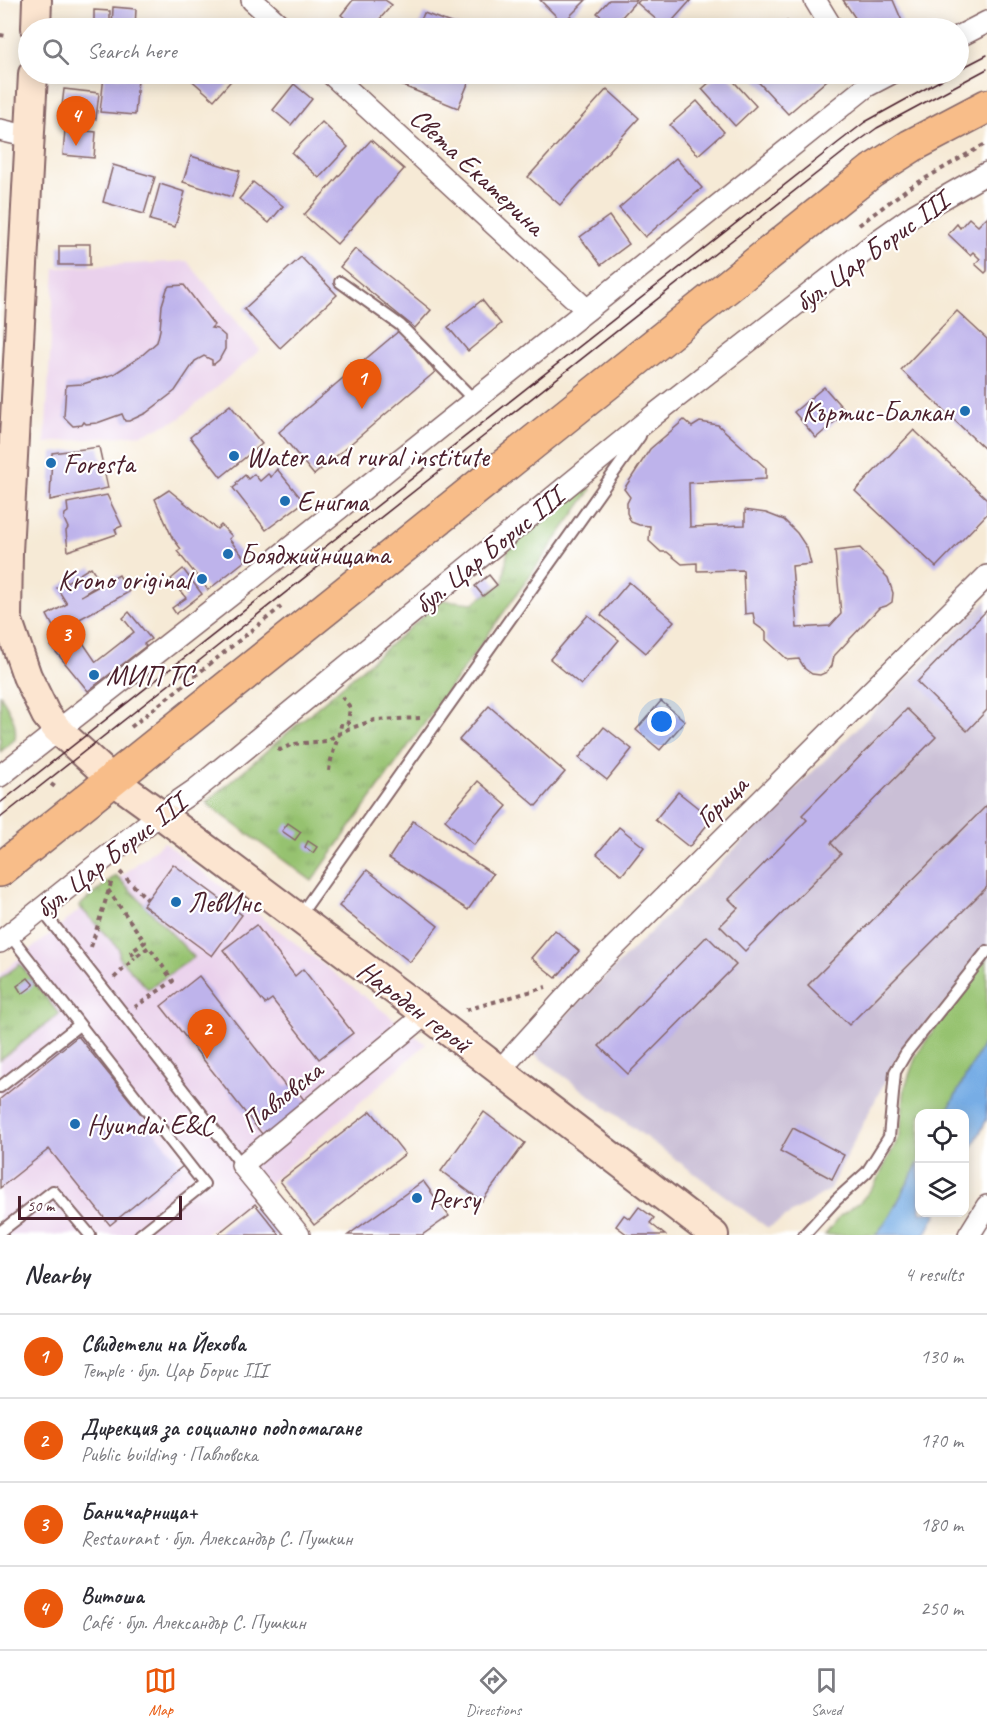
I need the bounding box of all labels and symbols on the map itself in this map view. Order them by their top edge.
pin: 4 [56,96,96,146]
street label: Света Екатерина [403,100,554,244]
street label: бул. Цар Борис III [787,180,960,319]
pin: 1 [342,360,382,409]
place label: Къртис-Балкан [802,394,955,429]
marker: Къртис-Балкан [958,404,972,418]
place label: Water and rural institute [246,439,491,474]
place label: Foresta [63,446,137,481]
marker: Water and rural institute [227,449,241,463]
marker: Foresta [44,456,58,470]
street label: бул. Цар Борис III [406,476,575,621]
place label: Енигма [297,484,370,519]
marker: Енигма [278,494,292,508]
place label: Бояджийницата [240,537,392,572]
marker: Бояджийницата [221,547,235,561]
place label: Krono original [58,562,195,597]
marker: Krono original [195,572,209,586]
pin: 3 [46,616,86,665]
place label: МИП ТС [106,658,196,693]
marker: МИП ТС [87,668,101,682]
your location [647,707,676,736]
street label: Горица [688,766,757,835]
street label: бул. Цар Борис III [28,782,197,925]
place label: ЛевИнс [188,885,263,920]
marker: ЛевИнс [169,895,183,909]
street label: Народен герой [351,952,480,1061]
pin: 2 [188,1010,226,1059]
street label: Павловска [233,1051,331,1140]
place label: Hyundai E&C [87,1107,216,1142]
marker: Hyundai E&C [68,1117,82,1131]
place label: Persy [429,1181,482,1216]
marker: Persy [410,1191,424,1205]
scale bar [18,1193,182,1220]

